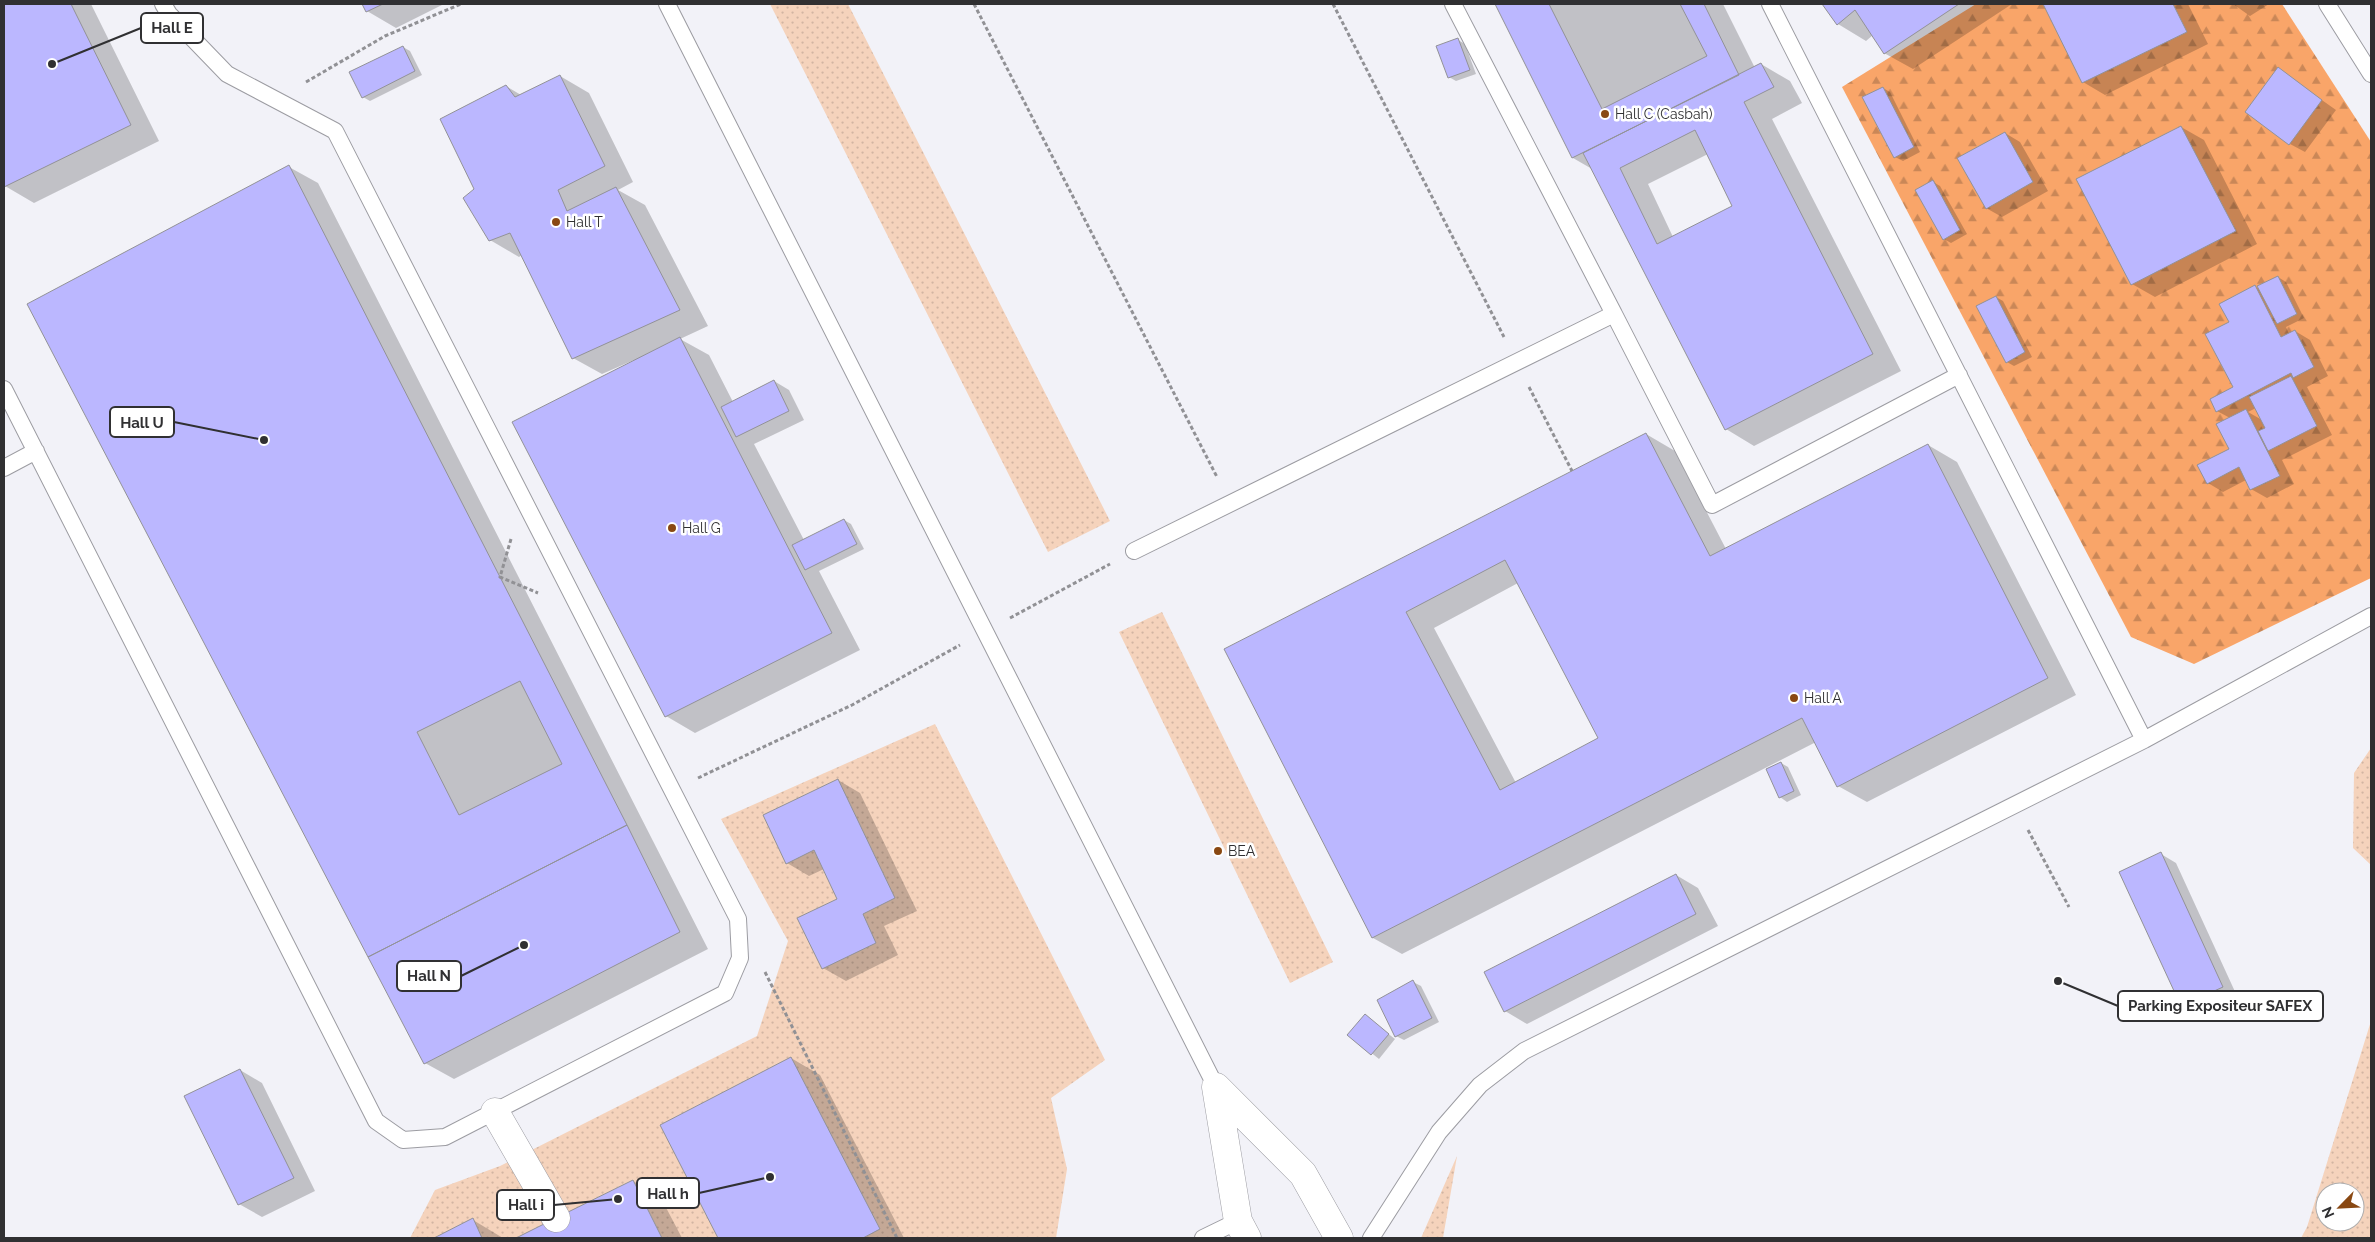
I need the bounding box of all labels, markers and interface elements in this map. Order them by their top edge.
callout: Hall E [141,13,203,43]
text: Hall E [151,19,193,37]
place label: Hall C (Casbah) [1615,106,1713,122]
marker: Hall C (Casbah) [1599,108,1611,120]
place label: Hall T [566,214,603,230]
marker: Hall T [550,216,562,228]
callout: Hall U [110,407,174,437]
text: Hall U [120,414,164,432]
place label: Hall G [682,520,721,536]
marker: Hall G [666,522,678,534]
place label: Hall A [1804,690,1842,706]
marker: Hall A [1788,692,1800,704]
place label: BEA [1228,843,1256,859]
marker: BEA [1212,845,1224,857]
callout: Hall N [397,961,461,991]
text: Hall N [407,967,451,985]
callout: Parking Expositeur SAFEX [2118,991,2323,1021]
text: Parking Expositeur SAFEX [2128,997,2312,1015]
callout: Hall h [637,1178,699,1208]
north arrow [2315,1182,2365,1232]
text: Hall h [647,1185,689,1203]
callout: Hall i [497,1190,554,1220]
text: Hall i [508,1196,544,1214]
text: N [2319,1204,2338,1220]

